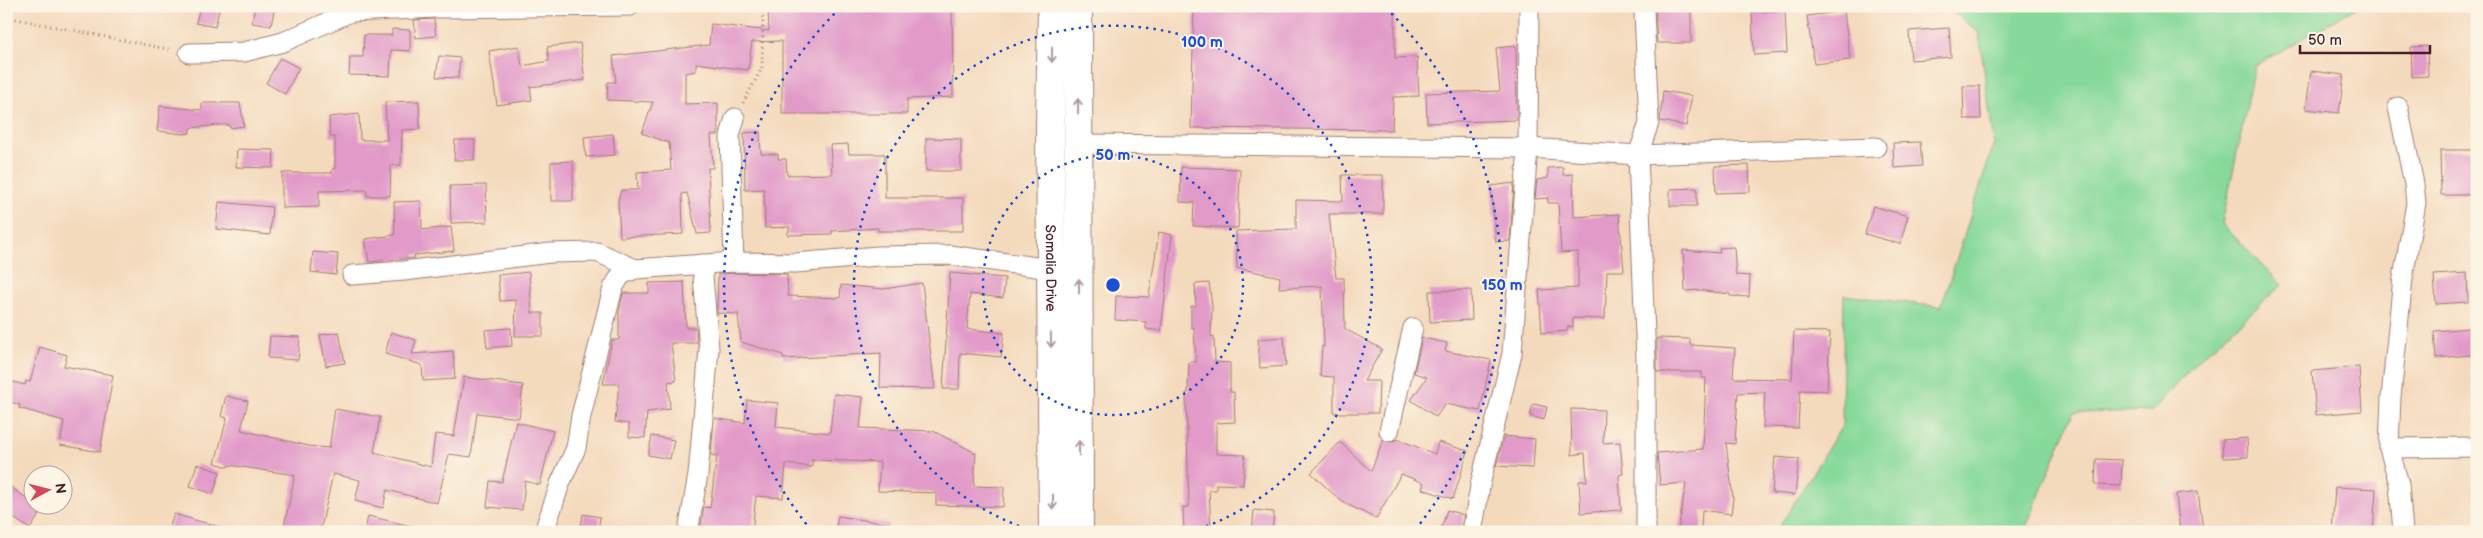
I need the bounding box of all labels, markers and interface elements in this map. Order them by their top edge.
scale bar [2300,22,2430,54]
text: 50 m [2308,31,2342,50]
text: 100 m [1181,33,1223,52]
one-way arrow [1047,46,1057,63]
one-way arrow [1073,98,1083,114]
text: 50 m [1096,146,1131,165]
street label: Somalia Drive [1042,224,1059,312]
centre of rings [1104,276,1122,294]
text: 150 m [1481,276,1523,295]
one-way arrow [1074,278,1084,294]
one-way arrow [1047,332,1056,348]
one-way arrow [1074,440,1084,456]
north arrow [22,466,72,516]
text: N [51,482,69,495]
one-way arrow [1048,494,1058,510]

